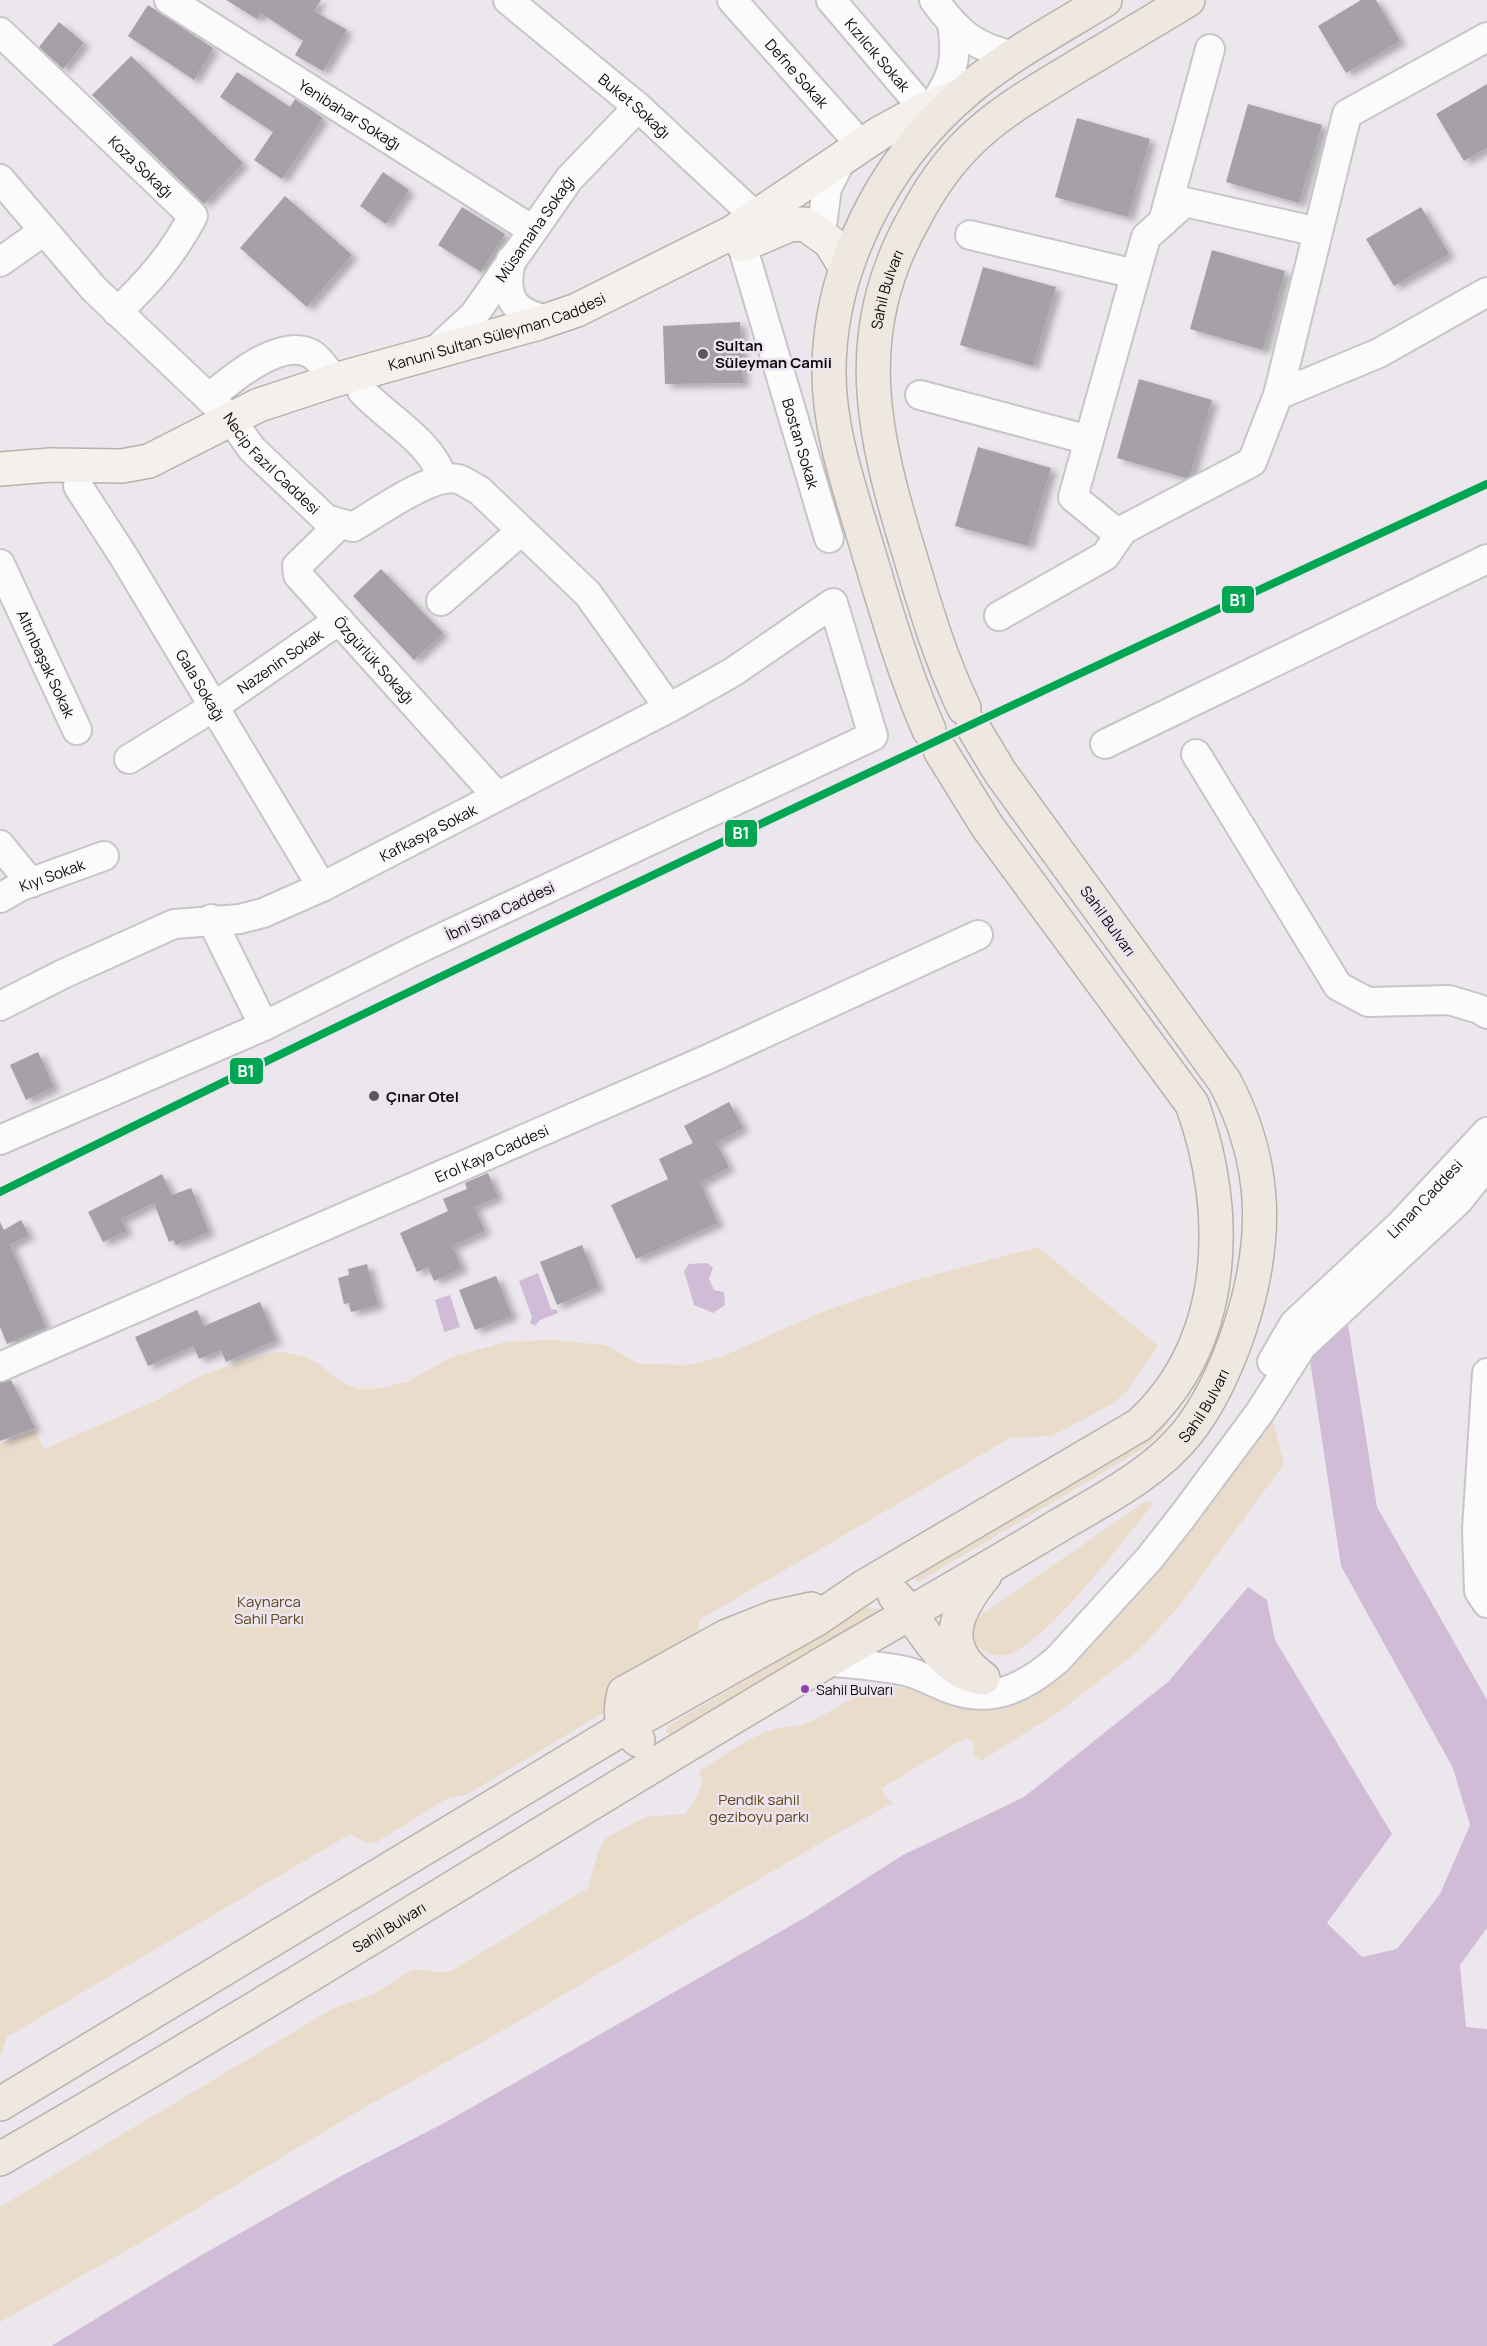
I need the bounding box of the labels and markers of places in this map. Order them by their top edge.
place label: Sultan Süleyman Camii [715,335,832,373]
marker: Sultan Süleyman Camii [696,347,710,361]
place label: Çınar Otel [386,1086,459,1107]
marker: Çınar Otel [367,1089,381,1103]
place label: Sahil Bulvarı [816,1680,893,1699]
marker: Sahil Bulvarı [799,1683,811,1695]

